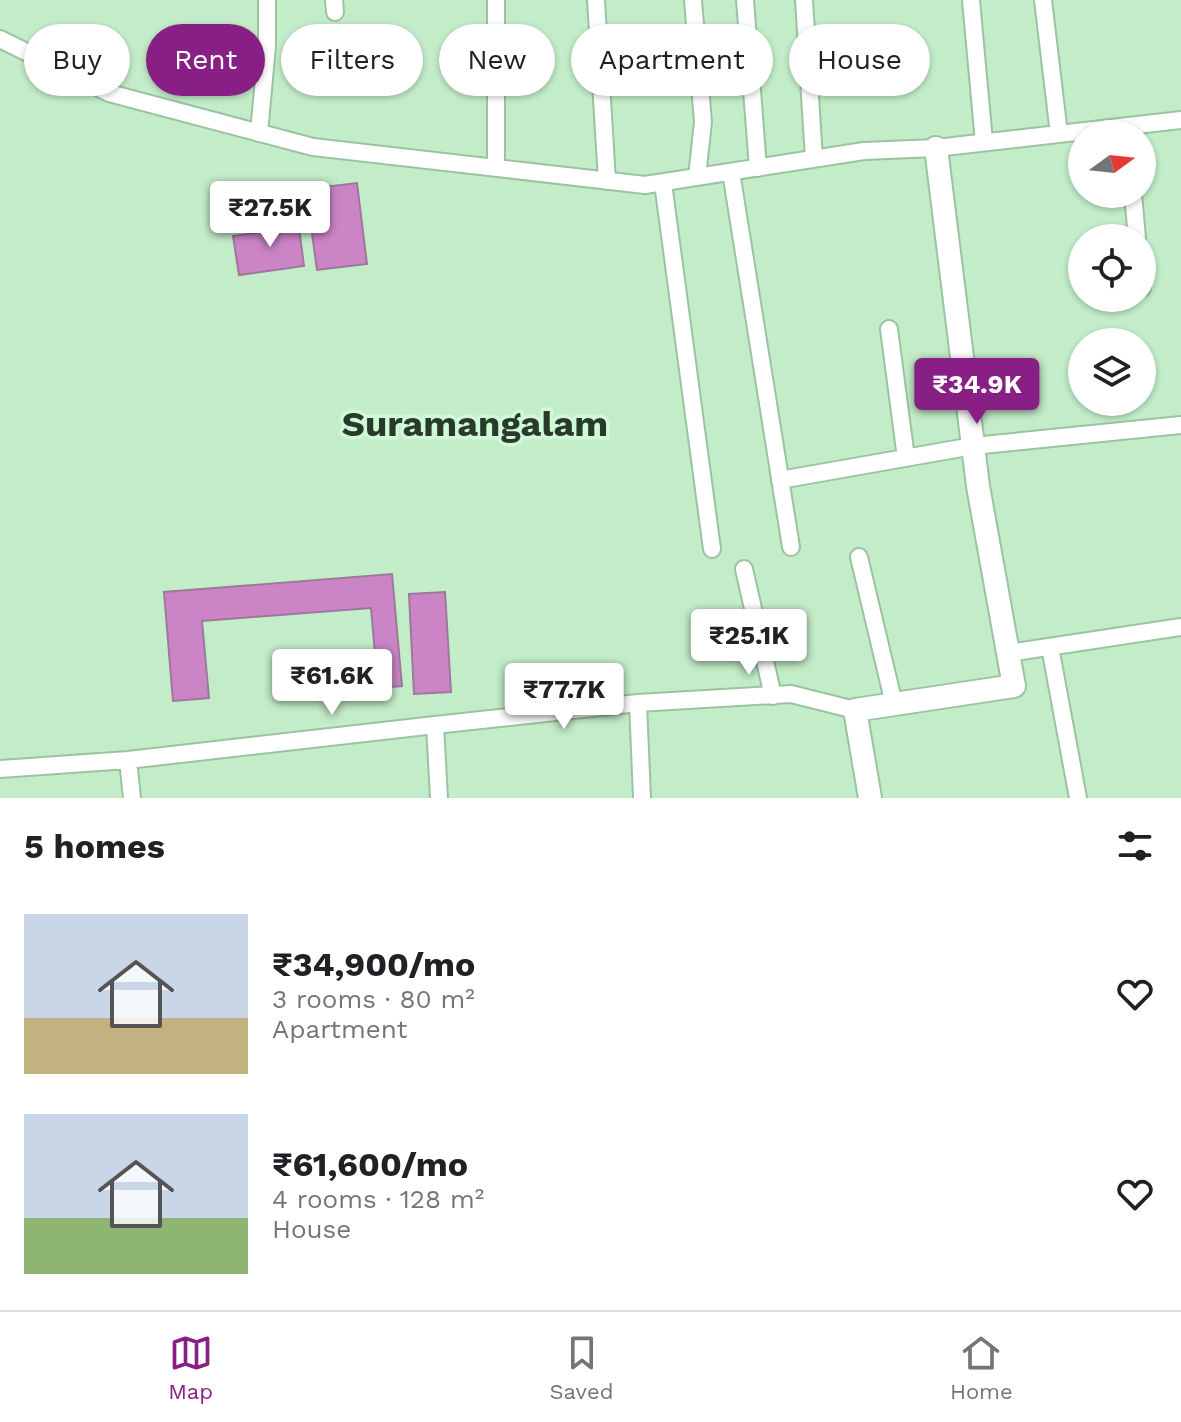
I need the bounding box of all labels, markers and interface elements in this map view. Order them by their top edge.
chip: Buy [24,24,130,96]
chip: Rent [146,24,265,96]
chip: Filters [281,24,423,96]
chip: New [439,24,555,96]
chip: Apartment [571,24,773,96]
chip: House [789,24,930,96]
north arrow [1068,120,1156,208]
map controls [1068,120,1156,416]
pin: ₹27.5K [205,181,335,249]
text: ₹27.5K [228,192,312,222]
button: locate [1068,224,1156,312]
button: layers [1068,328,1156,416]
pin: ₹34.9K [912,358,1042,426]
text: ₹34.9K [932,369,1022,399]
district label: Suramangalam [342,403,608,445]
pin: ₹25.1K [684,609,814,677]
text: ₹25.1K [709,620,789,650]
pin: ₹61.6K [267,649,397,717]
text: ₹61.6K [290,660,374,690]
pin: ₹77.7K [499,663,629,731]
text: ₹77.7K [523,674,605,704]
icon: filters [1113,824,1157,868]
text: 5 homes [24,826,165,866]
text: ₹34,900/mo [272,944,475,984]
icon: home [88,946,184,1042]
icon: heart [1113,972,1157,1016]
text: 3 rooms · 80 m² [272,984,475,1014]
text: Apartment [272,1014,408,1044]
text: ₹61,600/mo [272,1144,468,1184]
icon: home [88,1146,184,1242]
icon: heart [1113,1172,1157,1216]
text: 4 rooms · 128 m² [272,1184,484,1214]
text: House [272,1214,351,1244]
tab: Map [168,1331,213,1404]
tab: Saved [550,1331,613,1404]
tab: Home [950,1331,1013,1404]

